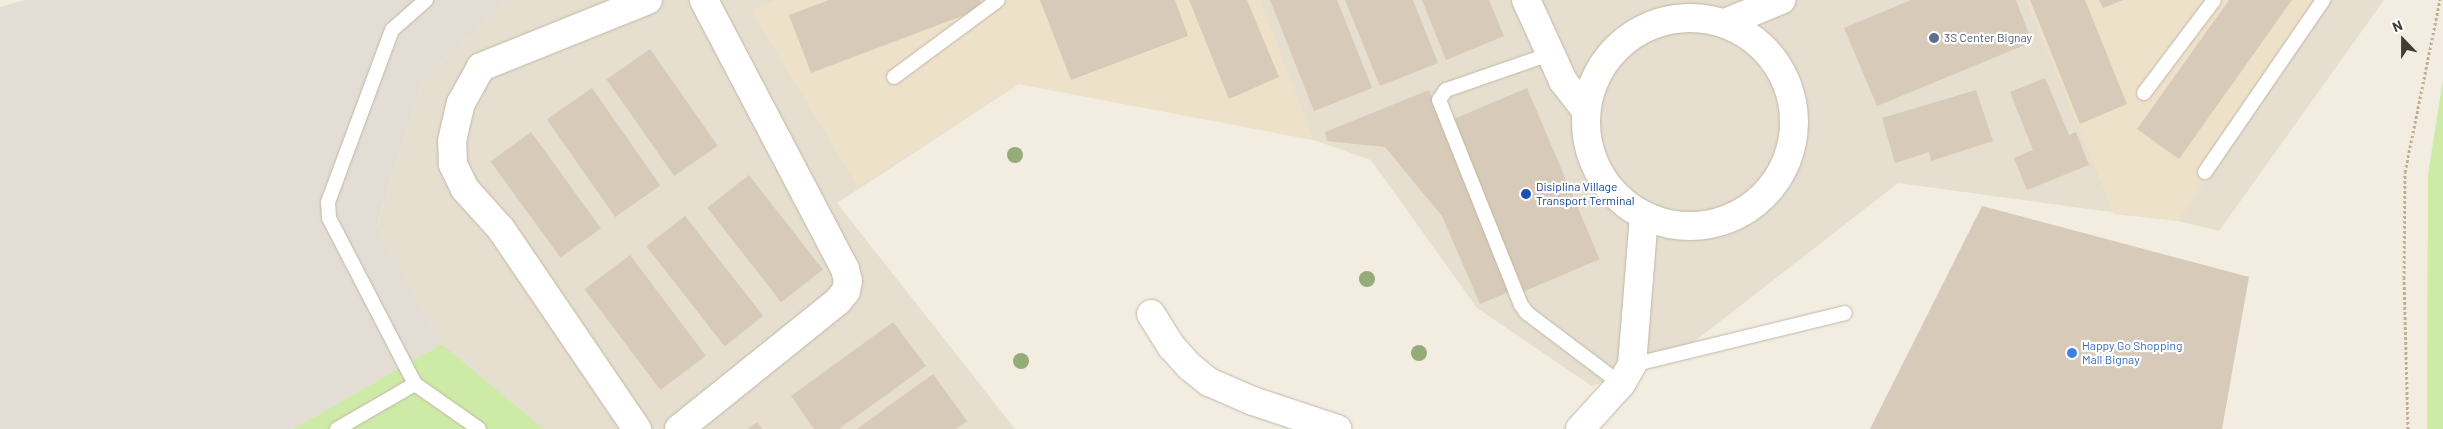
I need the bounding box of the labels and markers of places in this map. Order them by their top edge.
place label: 3S Center Bignay [1944,31,2032,45]
marker: 3S Center Bignay [1928,32,1940,44]
place label: Disiplina Village Transport Terminal [1536,180,1634,208]
marker: Disiplina Village Transport Terminal [1520,188,1532,200]
place label: Happy Go Shopping Mall Bignay [2082,339,2182,367]
marker: Happy Go Shopping Mall Bignay [2066,347,2078,359]

